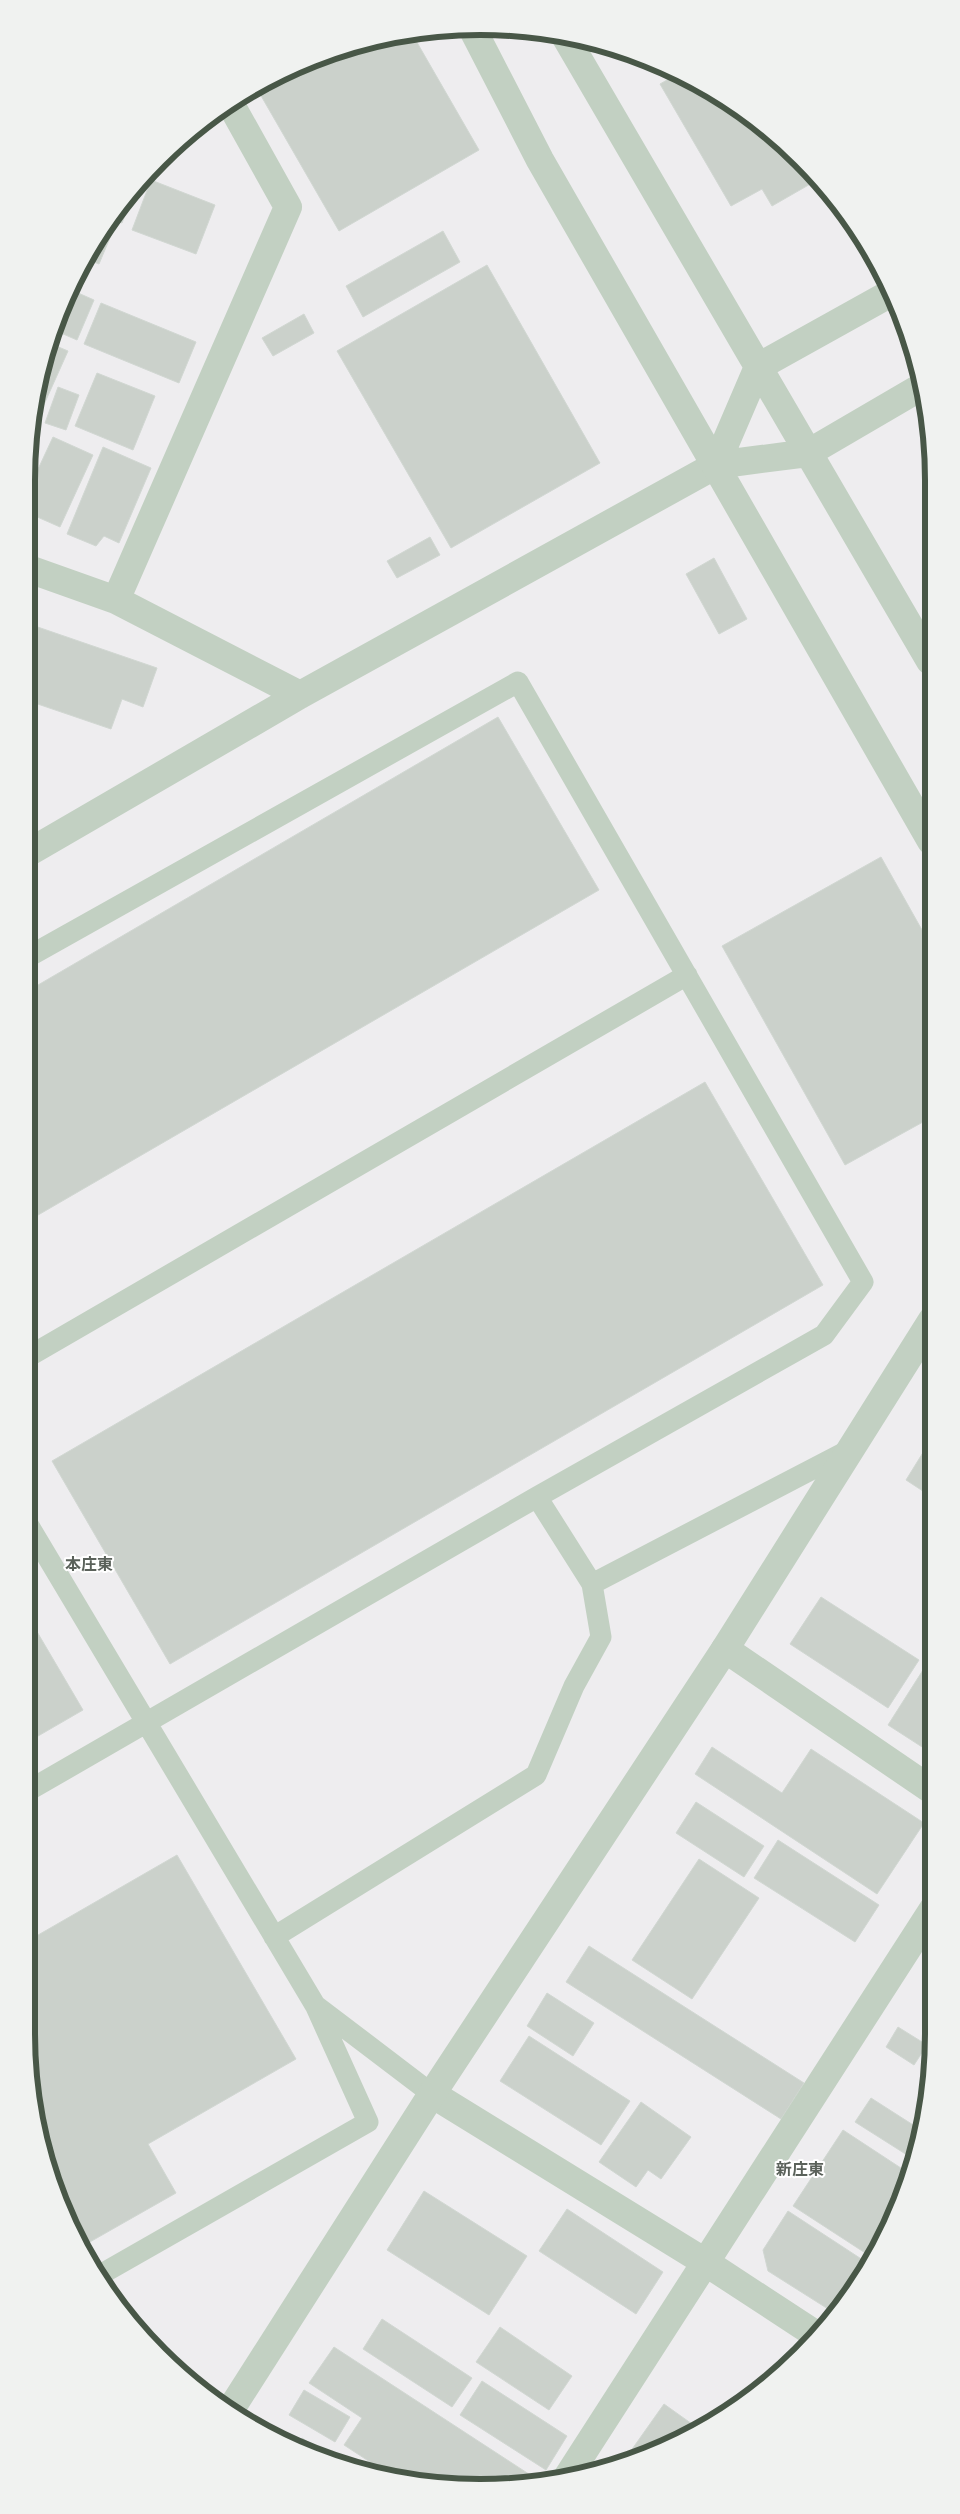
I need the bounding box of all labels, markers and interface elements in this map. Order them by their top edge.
district label: 本庄東 [65,1556,113,1573]
district label: 新庄東 [776,2161,824,2178]

